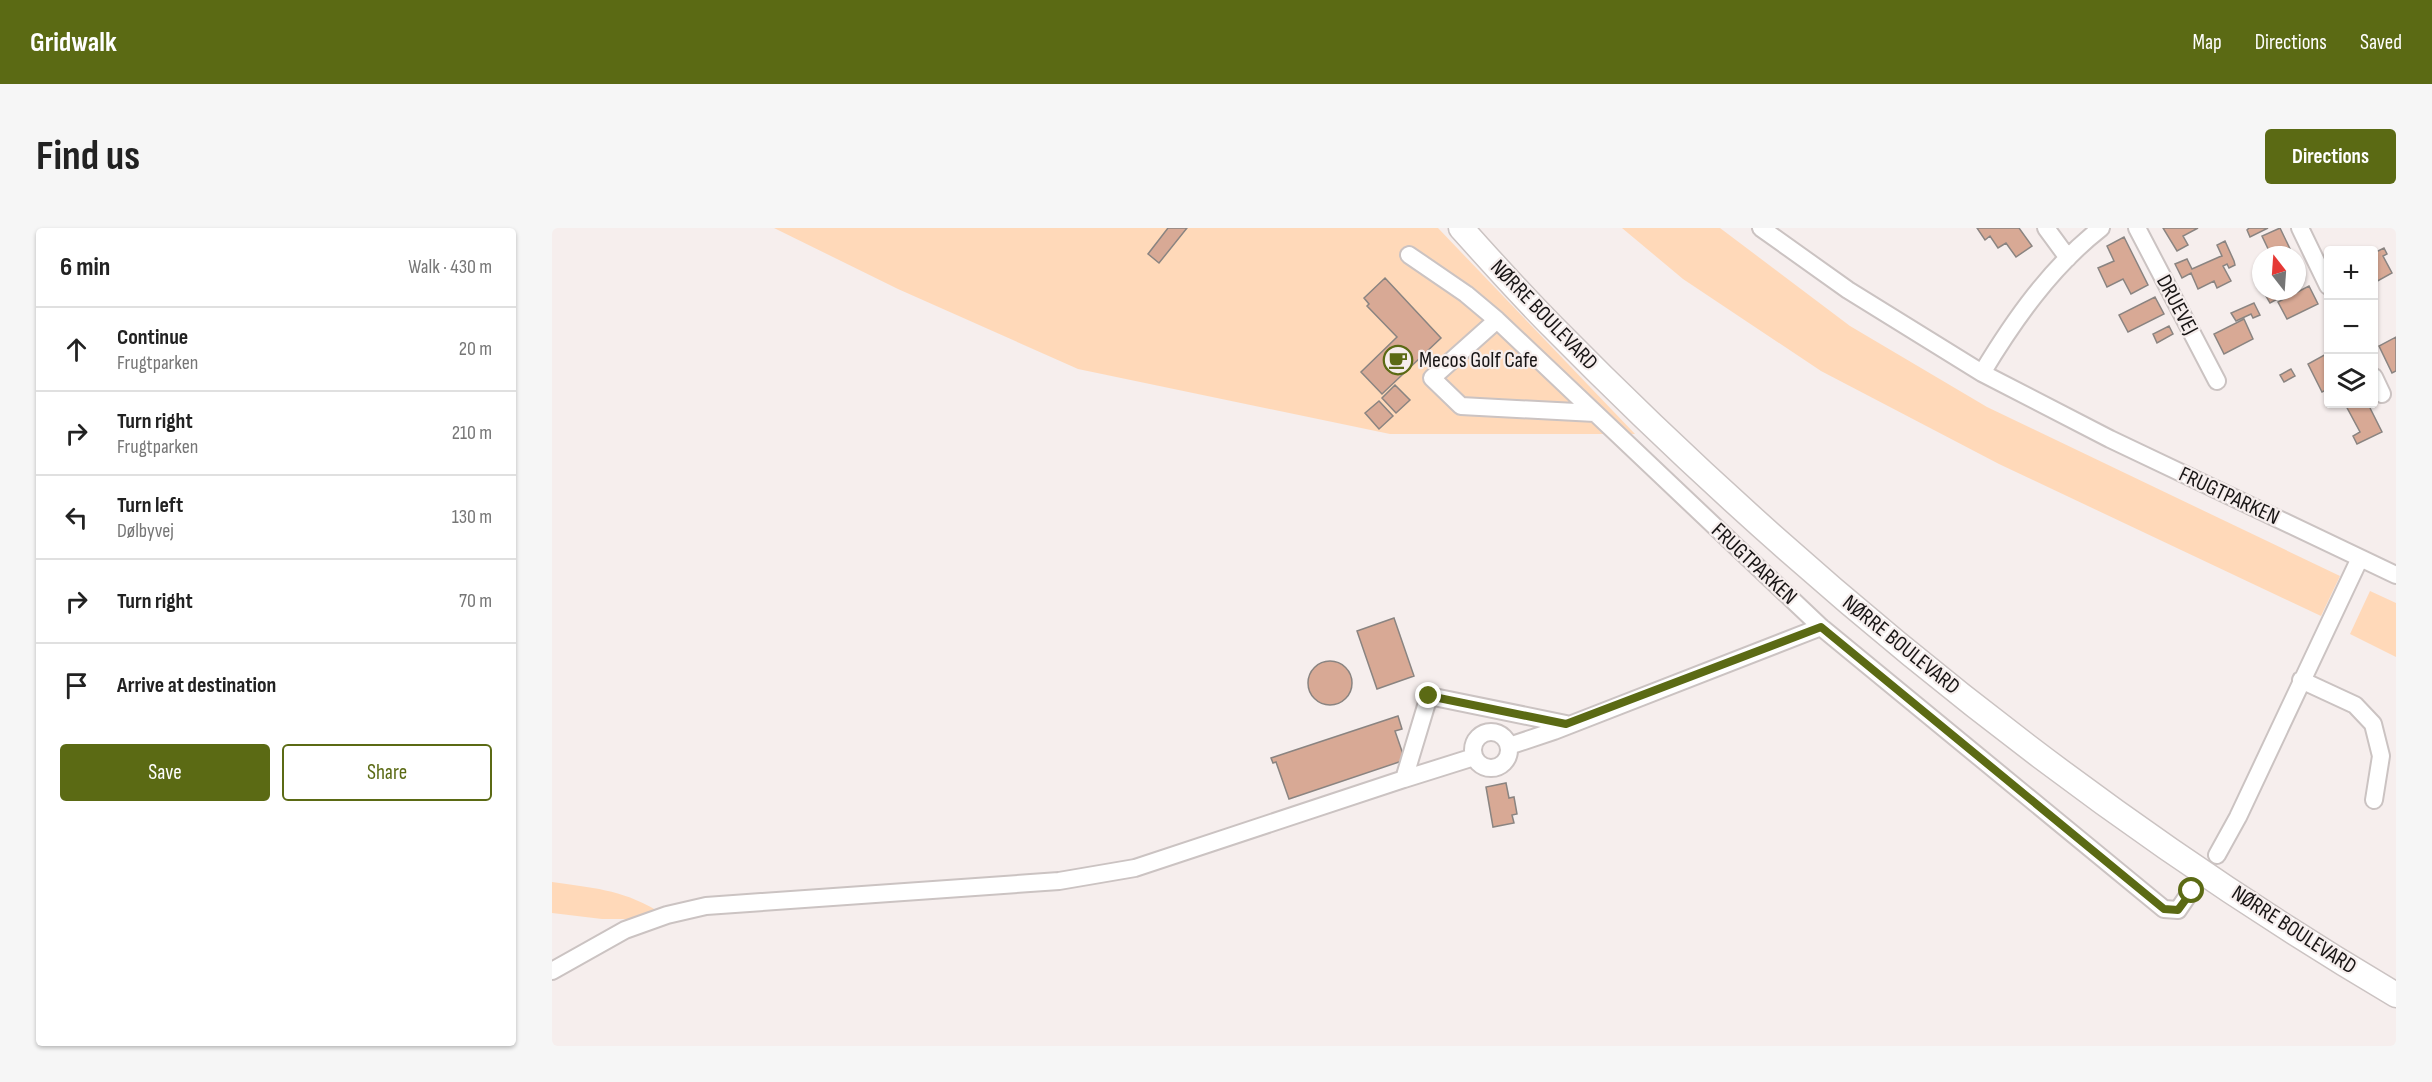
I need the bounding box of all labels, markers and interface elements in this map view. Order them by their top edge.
text: Gridwalk [30,26,117,59]
text: Map [2192,30,2222,55]
text: Directions [2255,30,2327,55]
text: Saved [2360,30,2402,55]
button: Directions [2265,129,2396,184]
text: Find us [36,131,140,182]
north arrow [2252,246,2306,300]
map controls [2324,246,2378,408]
button: + [2324,246,2378,300]
text: 6 min [60,252,110,283]
street label: NØRRE BOULEVARD [1484,254,1604,376]
text: Walk · 430 m [408,255,492,279]
street label: DRUEVEJ [2150,270,2204,340]
button: − [2324,300,2378,354]
text: Continue [117,324,188,351]
icon: ahead [60,333,93,366]
text: 20 m [459,337,492,361]
cafe icon: Mecos Golf Cafe [1382,344,1414,376]
place label: Mecos Golf Cafe [1419,347,1538,374]
text: Frugtparken [117,351,198,375]
button: layers [2324,354,2378,408]
text: Turn right [117,408,193,435]
icon: right [60,417,93,450]
text: 210 m [452,421,492,445]
text: Frugtparken [117,435,198,459]
street label: FRUGTPARKEN [2174,461,2284,531]
text: Turn left [117,492,183,519]
icon: left [60,501,93,534]
text: 130 m [452,505,492,529]
street label: FRUGTPARKEN [1705,517,1803,611]
text: Dølbyvej [117,519,174,543]
icon: right [60,585,93,618]
text: Turn right [117,588,193,615]
text: 70 m [459,589,492,613]
street label: NØRRE BOULEVARD [1837,589,1965,701]
icon: arrive [60,669,93,702]
text: Arrive at destination [117,672,276,699]
route end [1415,682,1441,708]
button: Save [60,744,270,801]
button: Share [282,744,492,801]
route start [2178,877,2204,903]
street label: NØRRE BOULEVARD [2227,880,2361,980]

